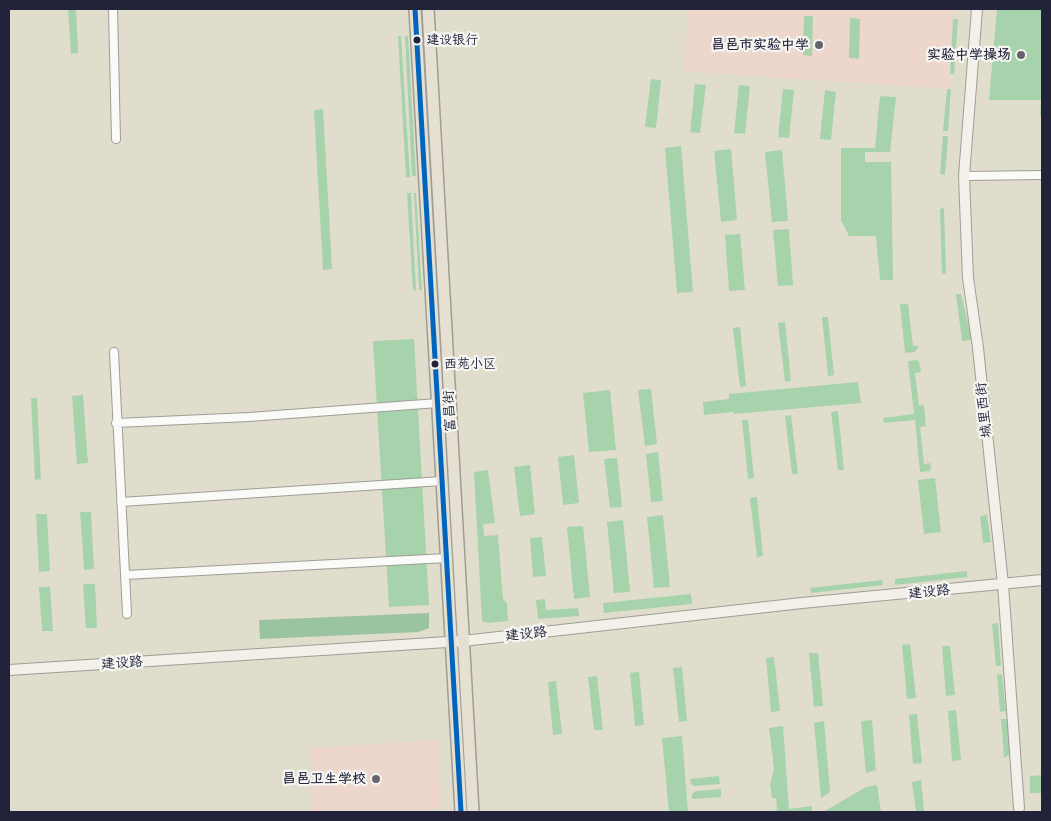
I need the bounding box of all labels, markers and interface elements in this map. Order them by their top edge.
place label: 建设银行 [426,32,478,48]
marker: 建设银行 [412,35,422,45]
place label: 昌邑市实验中学 [711,37,809,53]
marker: 昌邑市实验中学 [813,39,825,51]
place label: 实验中学操场 [927,47,1011,63]
marker: 实验中学操场 [1015,49,1027,61]
place label: 西苑小区 [444,356,496,372]
marker: 西苑小区 [430,359,440,369]
street label: 城里西街 [973,381,995,439]
street label: 富昌街 [441,390,459,432]
street label: 建设路 [907,581,951,603]
street label: 建设路 [504,623,548,645]
street label: 建设路 [100,653,144,673]
place label: 昌邑卫生学校 [282,771,366,787]
marker: 昌邑卫生学校 [370,773,382,785]

